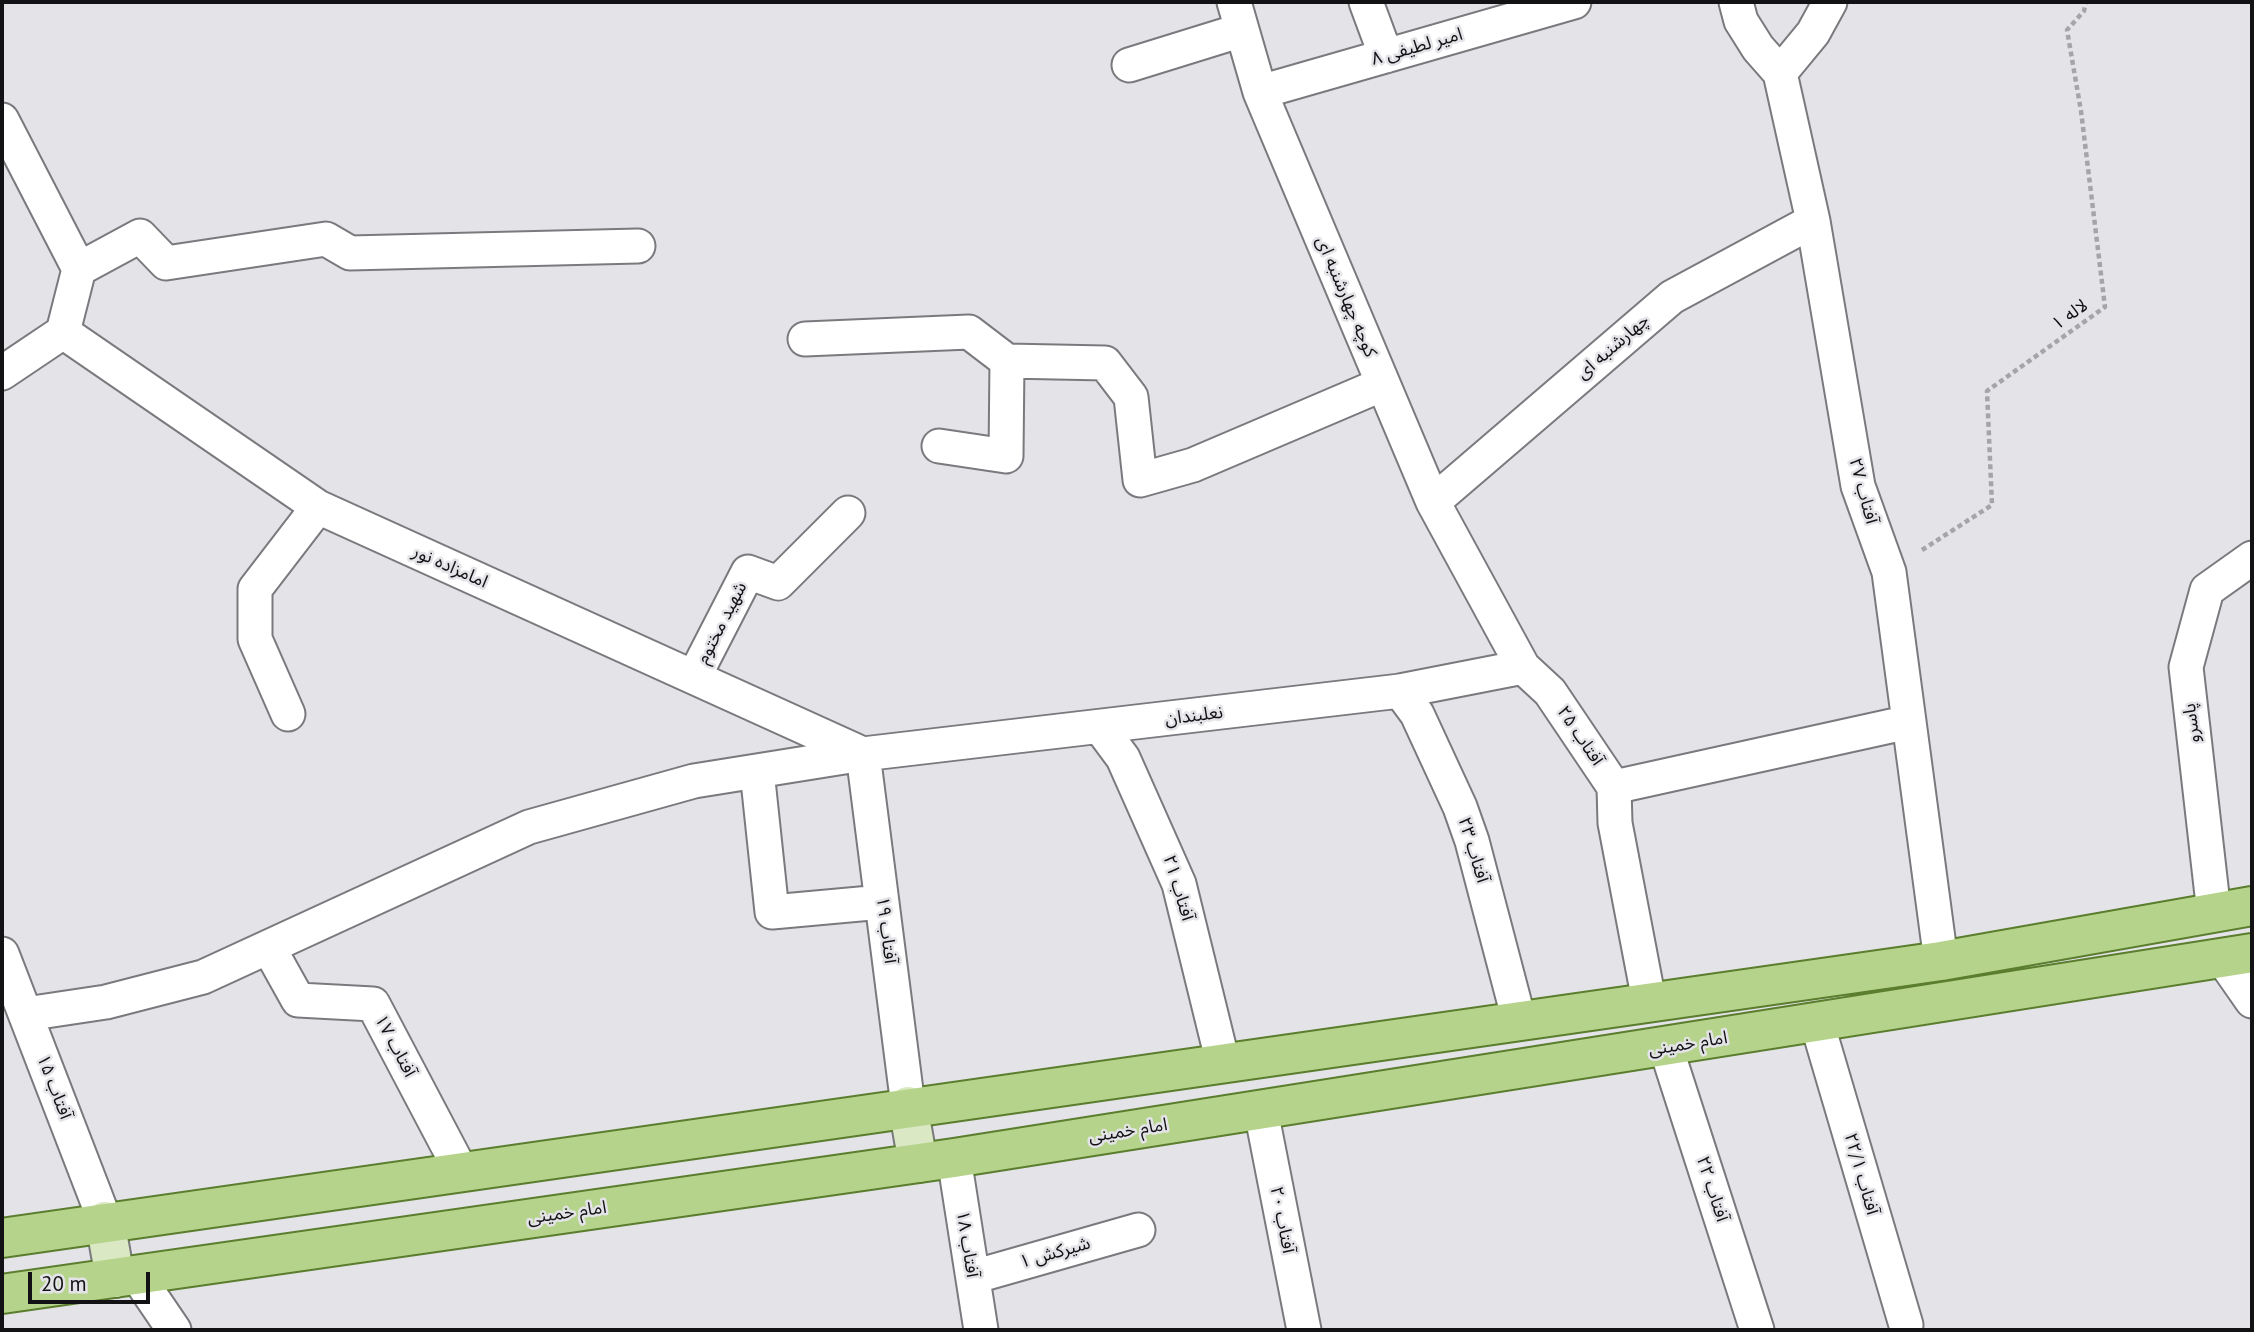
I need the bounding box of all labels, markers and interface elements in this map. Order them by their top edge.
street label: ۸ امیر لطیفی [1369,24,1465,70]
street label: کوچه چهارشنبه ای [1311,233,1381,361]
street label: لاله ۱ [2048,295,2092,335]
street label: چهارشنبه ای [1572,310,1654,384]
street label: آفتاب ۲۷ [1844,456,1882,526]
street label: امامزاده نور [409,541,491,593]
street label: شهید مختوم [692,578,752,668]
street label: نعلبندان [1164,702,1224,730]
street label: آفتاب ۲۵ [1552,702,1608,770]
street label: پاسرو [2179,702,2205,744]
street label: آفتاب ۲۳ [1453,815,1493,885]
street label: آفتاب ۲۱ [1158,853,1198,923]
street label: ۱۹ آفتاب [871,895,901,965]
street label: ۱۷ آفتاب [370,1011,420,1081]
street label: امام خمینی [1647,1027,1729,1061]
street label: آفتاب ۱۵ [32,1052,76,1122]
street label: امام خمینی [1087,1114,1169,1148]
street label: آفتاب ۲۲/۱ [1839,1131,1883,1217]
street label: آفتاب ۲۲ [1691,1154,1733,1224]
street label: ۲۰ آفتاب [1265,1185,1299,1255]
street label: امام خمینی [526,1197,608,1229]
street label: آفتاب ۱۸ [951,1209,983,1279]
street label: شیرکش ۱ [1017,1233,1093,1273]
scale bar [32,1258,154,1302]
text: 20 m [41,1270,87,1297]

